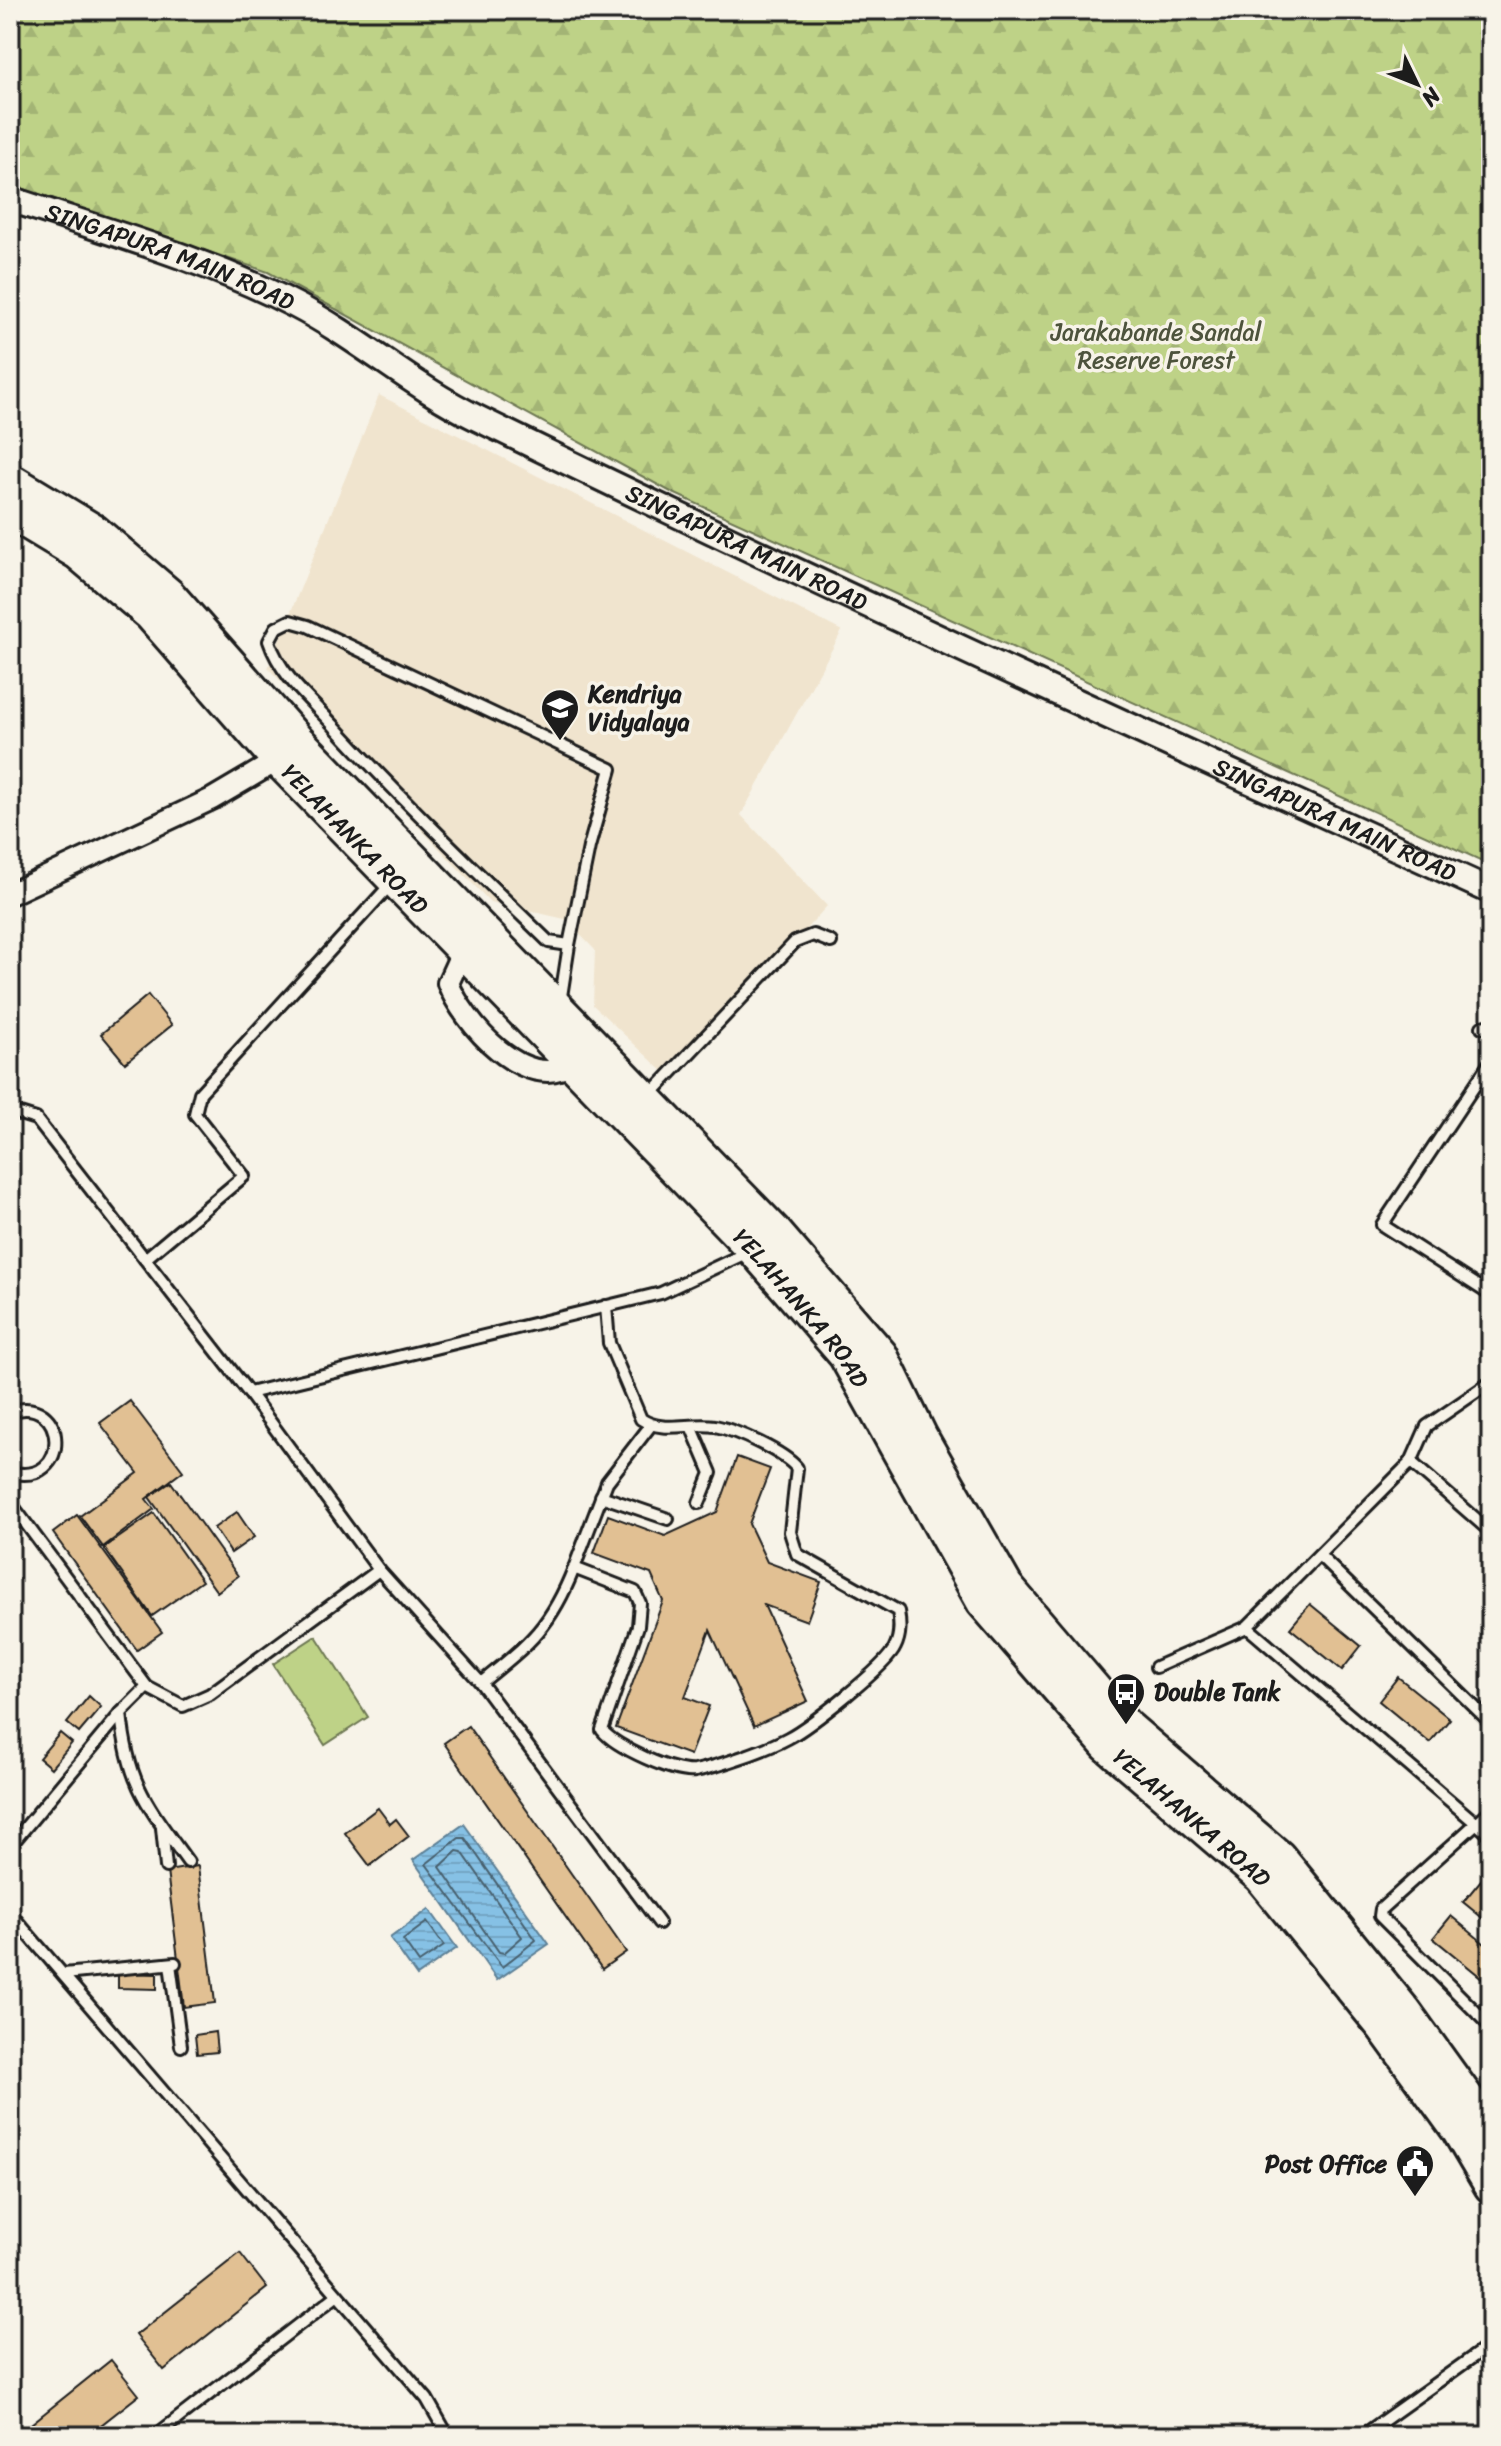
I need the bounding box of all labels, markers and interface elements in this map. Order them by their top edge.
north arrow [1377,44,1457,124]
text: N [1411,78,1451,117]
street label: SINGAPURA MAIN ROAD [40,191,302,323]
park label: Jarakabande Sandal Reserve Forest [1050,311,1263,381]
street label: SINGAPURA MAIN ROAD [618,472,875,623]
place label: Kendriya Vidyalaya [587,673,689,743]
school or university icon: Kendriya Vidyalaya [539,687,581,742]
street label: SINGAPURA MAIN ROAD [1206,746,1463,894]
street label: YELAHANKA ROAD [271,753,439,925]
street label: YELAHANKA ROAD [722,1218,881,1396]
bus stop icon: Double Tank [1105,1671,1147,1726]
place label: Double Tank [1154,1671,1281,1713]
street label: YELAHANKA ROAD [1103,1737,1283,1897]
place label: Post Office [1265,2143,1388,2185]
public building icon: Post Office [1394,2143,1436,2198]

